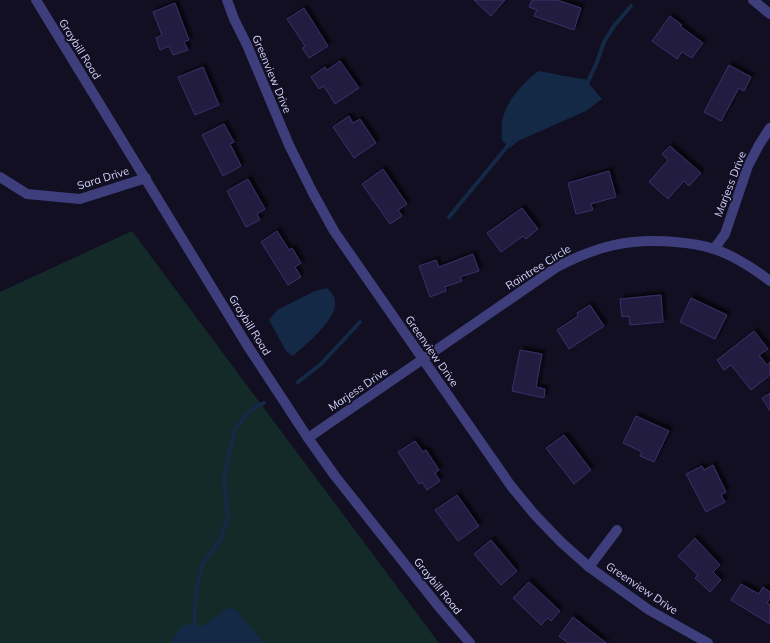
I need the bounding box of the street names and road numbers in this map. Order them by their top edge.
street label: Graybill Road [56,16,104,82]
street label: Greenview Drive [249,33,295,115]
street label: Marjess Drive [711,149,749,219]
street label: Sara Drive [75,163,131,193]
street label: Raintree Circle [503,241,573,293]
street label: Graybill Road [226,292,274,358]
street label: Greenview Drive [402,313,462,389]
street label: Marjess Drive [325,364,391,414]
street label: Graybill Road [411,555,465,617]
street label: Greenview Drive [603,559,681,617]

